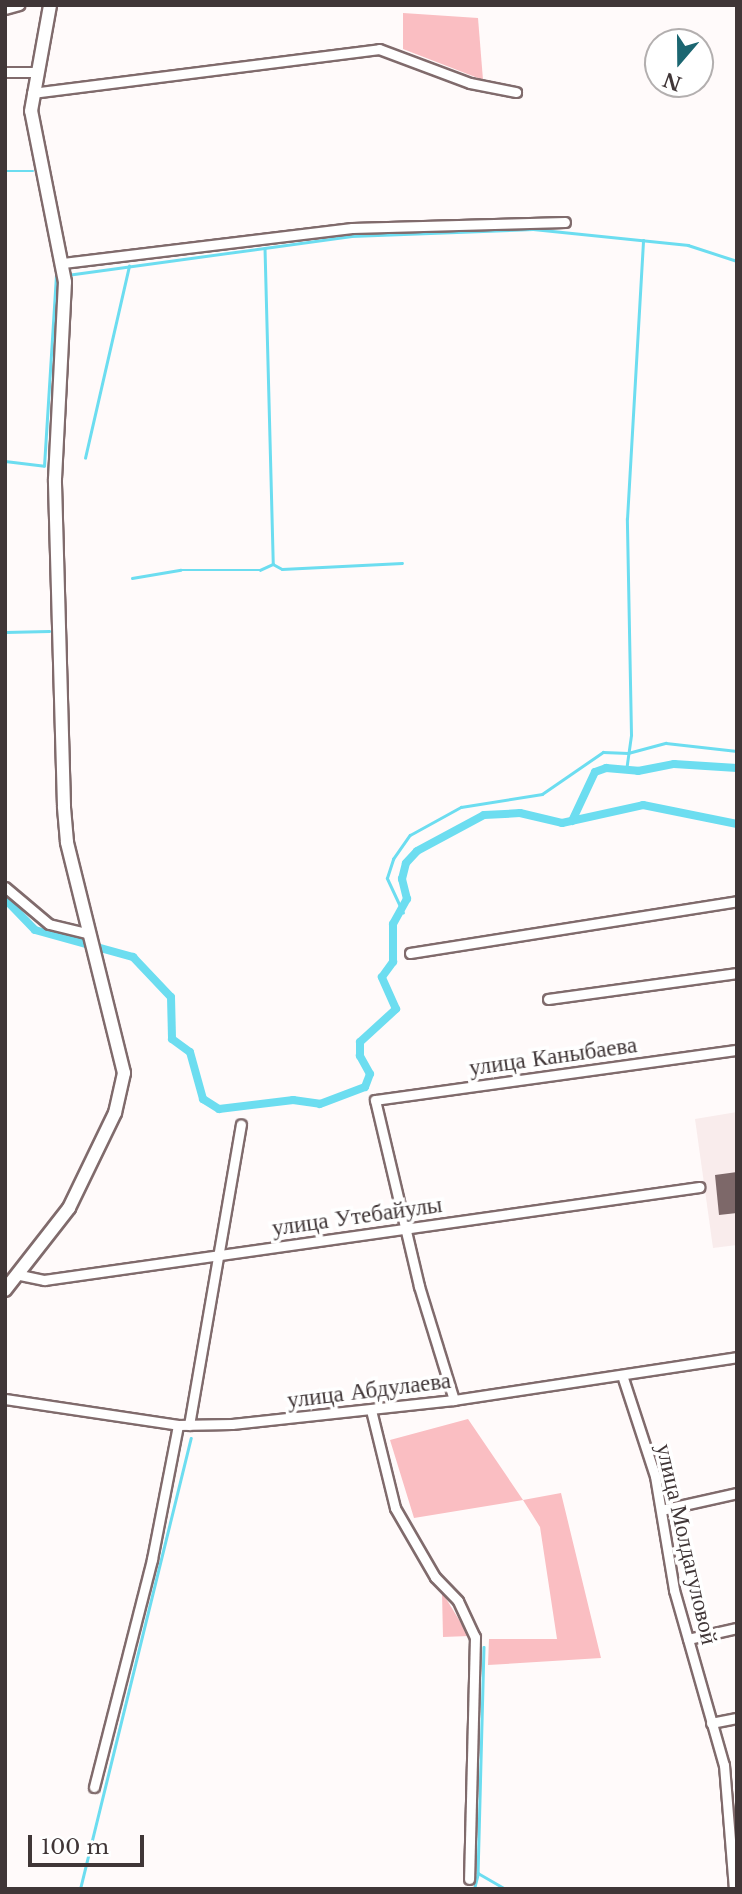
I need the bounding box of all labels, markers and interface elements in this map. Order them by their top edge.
north arrow [644,28,714,98]
text: N [660,67,685,95]
street label: улица Каныбаева [467,1031,639,1081]
street label: улица Утебайулы [270,1190,444,1242]
street label: улица Абдулаева [286,1366,452,1414]
street label: улица Молдагуловой [650,1441,724,1647]
scale bar [32,1820,147,1864]
text: 100 m [41,1834,109,1860]

